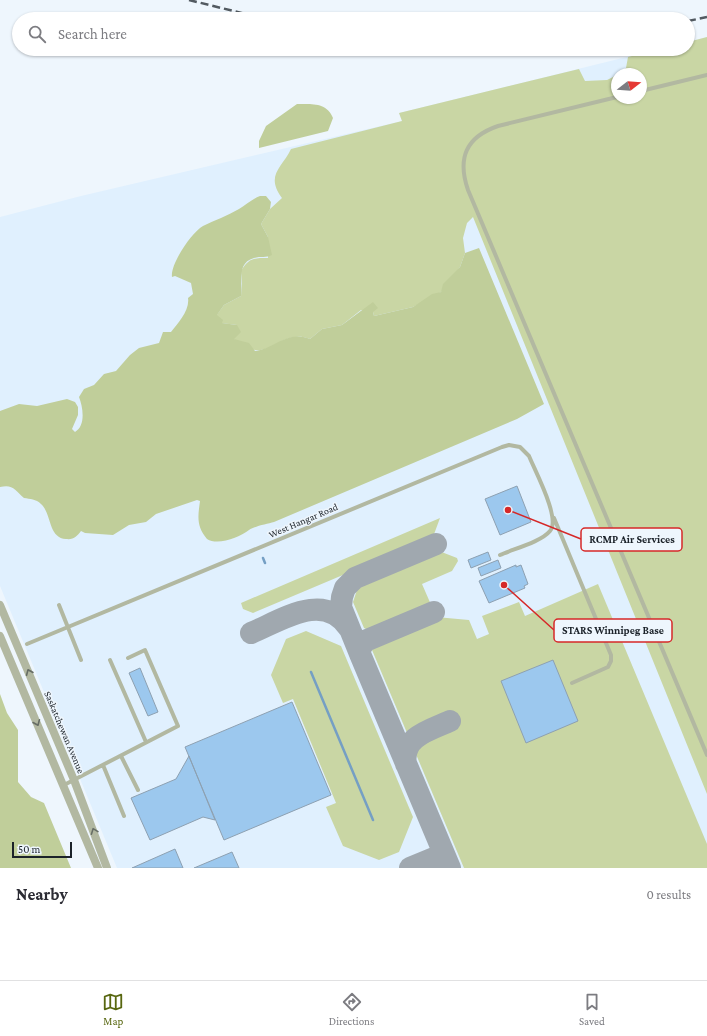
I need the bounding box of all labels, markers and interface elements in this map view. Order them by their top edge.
search box [12,12,695,56]
icon: search [26,23,48,45]
text: Search here [58,26,127,42]
north arrow [611,68,647,104]
street label: West Hangar Road [267,501,340,540]
callout: RCMP Air Services [581,528,682,551]
text: RCMP Air Services [589,533,675,545]
callout: STARS Winnipeg Base [554,619,672,642]
text: STARS Winnipeg Base [562,624,664,636]
one-way arrow [25,669,33,676]
street label: Saskatchewan Avenue [42,689,87,776]
one-way arrow [33,720,41,727]
one-way arrow [91,828,99,835]
scale bar [12,840,72,859]
text: 50 m [18,843,40,855]
text: Nearby [16,885,68,904]
text: 0 results [646,887,691,902]
tab: Map [102,991,124,1027]
tab: Directions [329,991,374,1027]
tab: Saved [579,991,605,1027]

